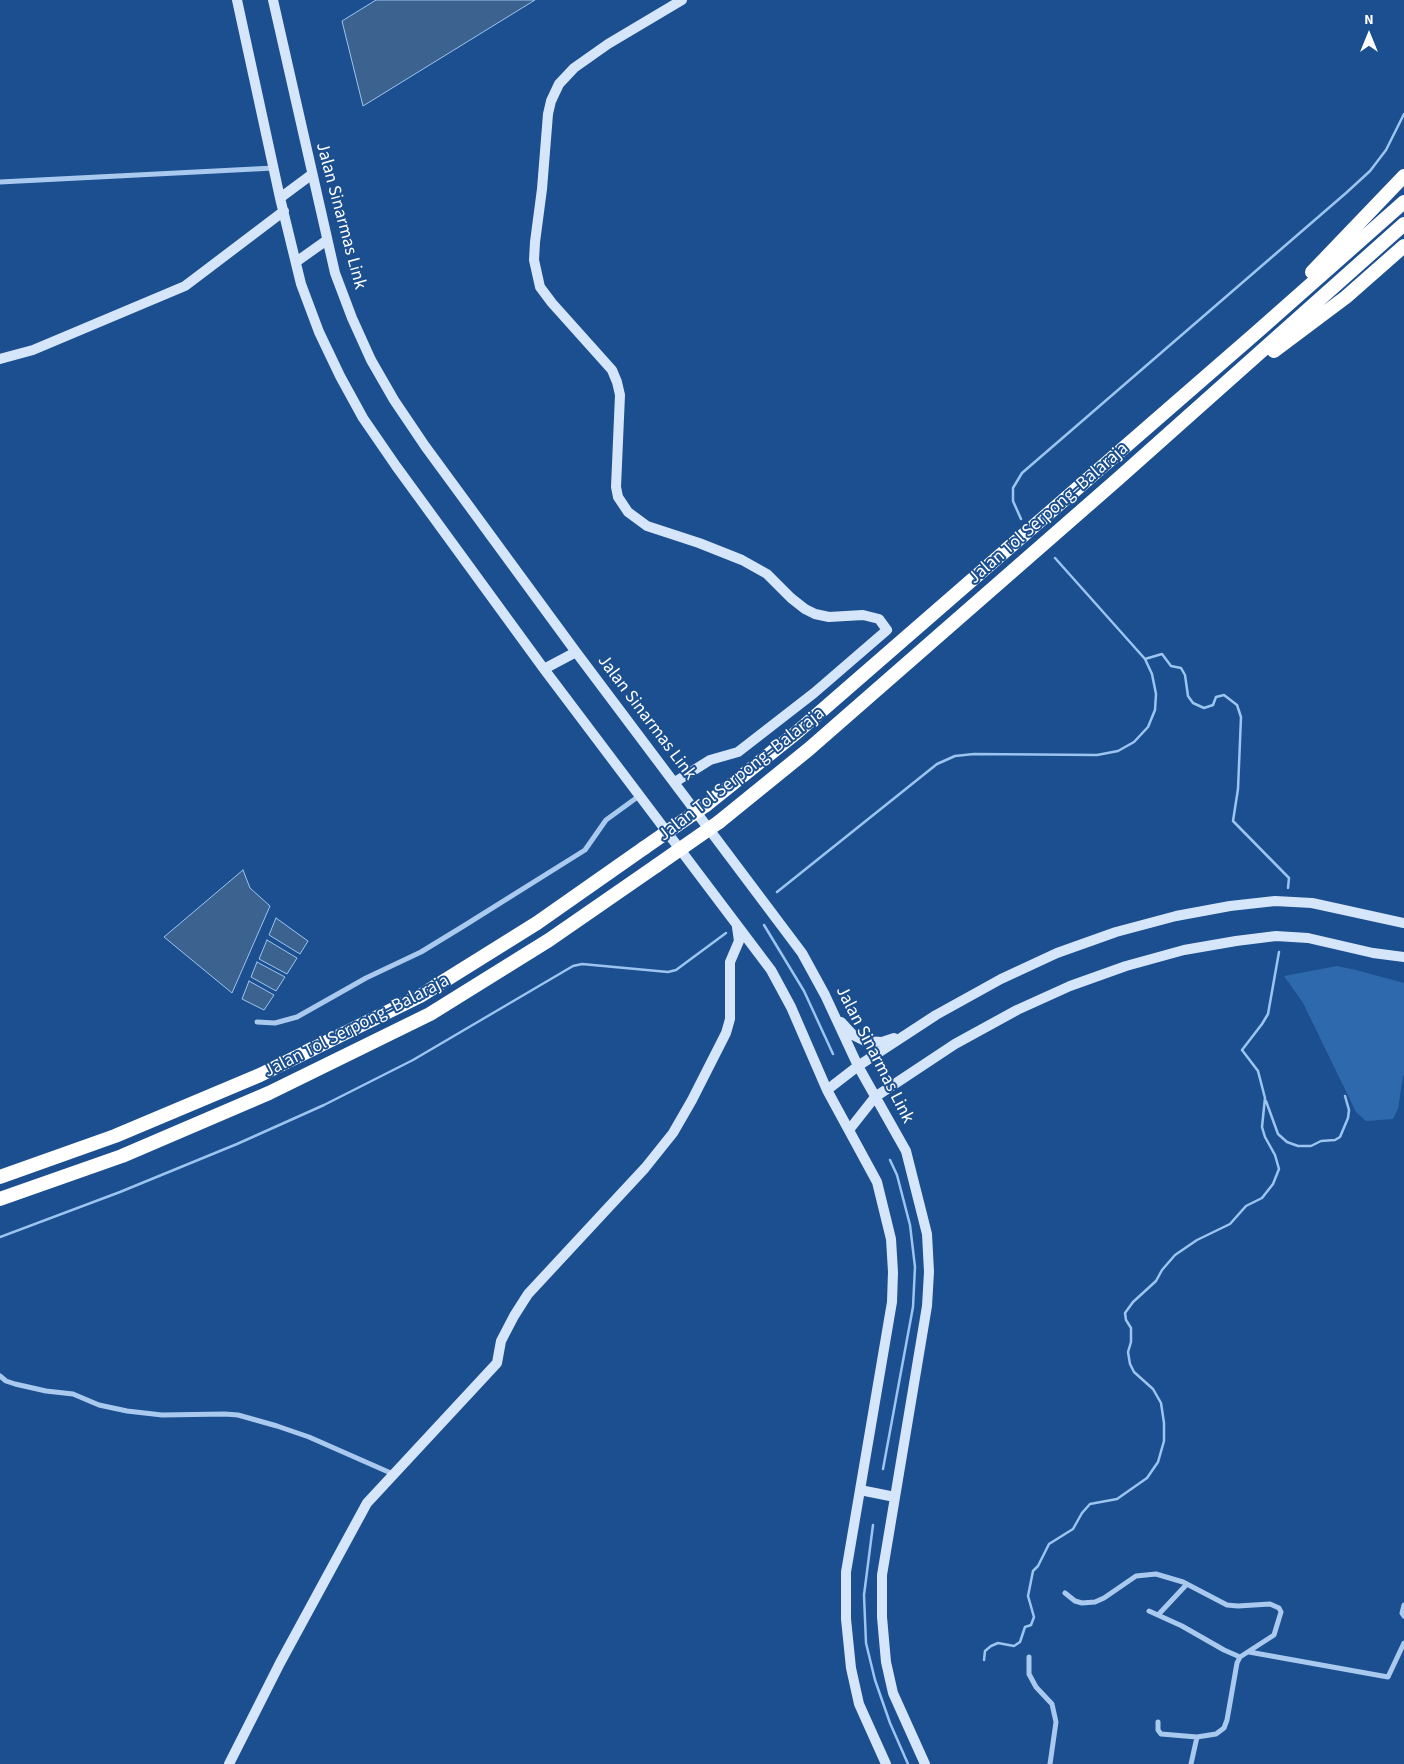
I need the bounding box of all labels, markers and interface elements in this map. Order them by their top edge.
north arrow [1344,10,1394,60]
text: N [1364,10,1374,30]
street label: Jalan Sinarmas Link [310,140,370,292]
street label: Jalan Tol Serpong–Balaraja [965,439,1133,589]
street label: Jalan Sinarmas Link [592,651,700,785]
street label: Jalan Tol Serpong–Balaraja [655,703,829,847]
street label: Jalan Tol Serpong–Balaraja [261,971,453,1083]
street label: Jalan Sinarmas Link [830,983,918,1127]

